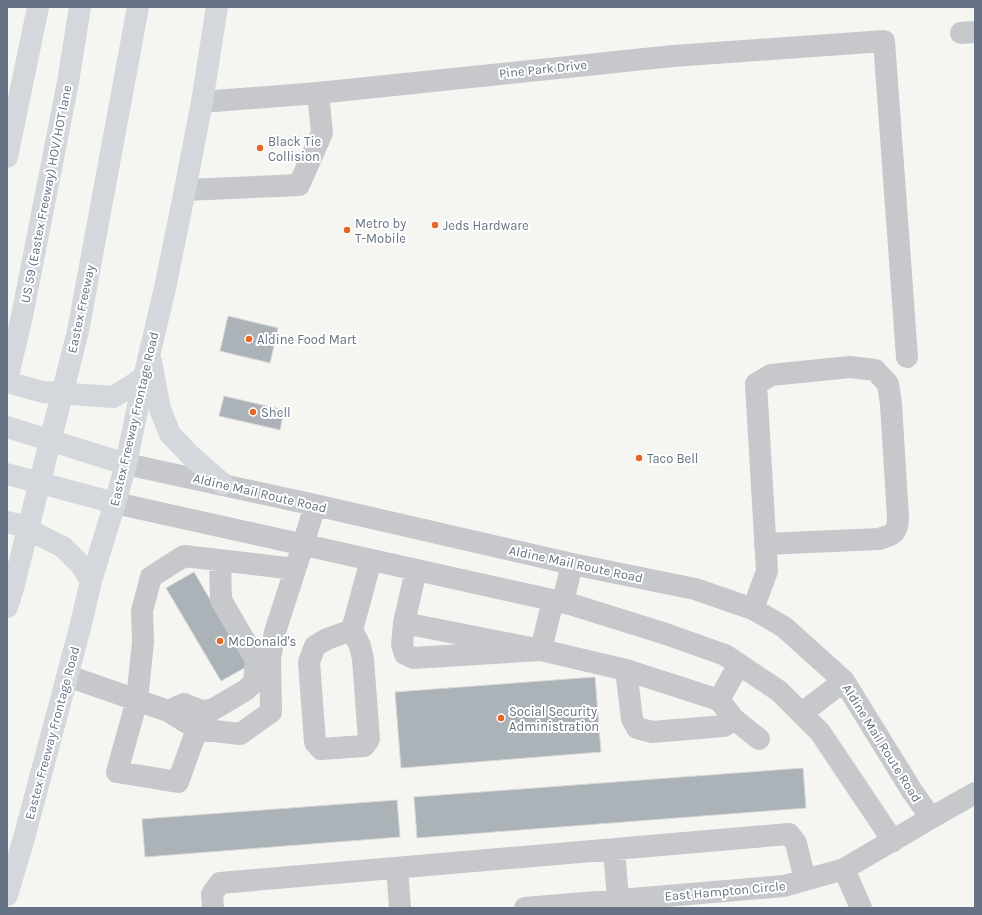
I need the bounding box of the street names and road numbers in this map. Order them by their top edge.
street label: Pine Park Drive [498,57,588,81]
street label: US 59 (Eastex Freeway) HOV/HOT lane [17,83,75,304]
street label: Eastex Freeway [64,263,98,355]
street label: Eastex Freeway Frontage Road [107,330,161,508]
street label: Aldine Mail Route Road [192,470,328,516]
street label: Aldine Mail Route Road [508,542,644,586]
street label: Eastex Freeway Frontage Road [22,645,82,821]
street label: Aldine Mail Route Road [839,681,925,805]
street label: East Hampton Circle [664,878,786,904]

